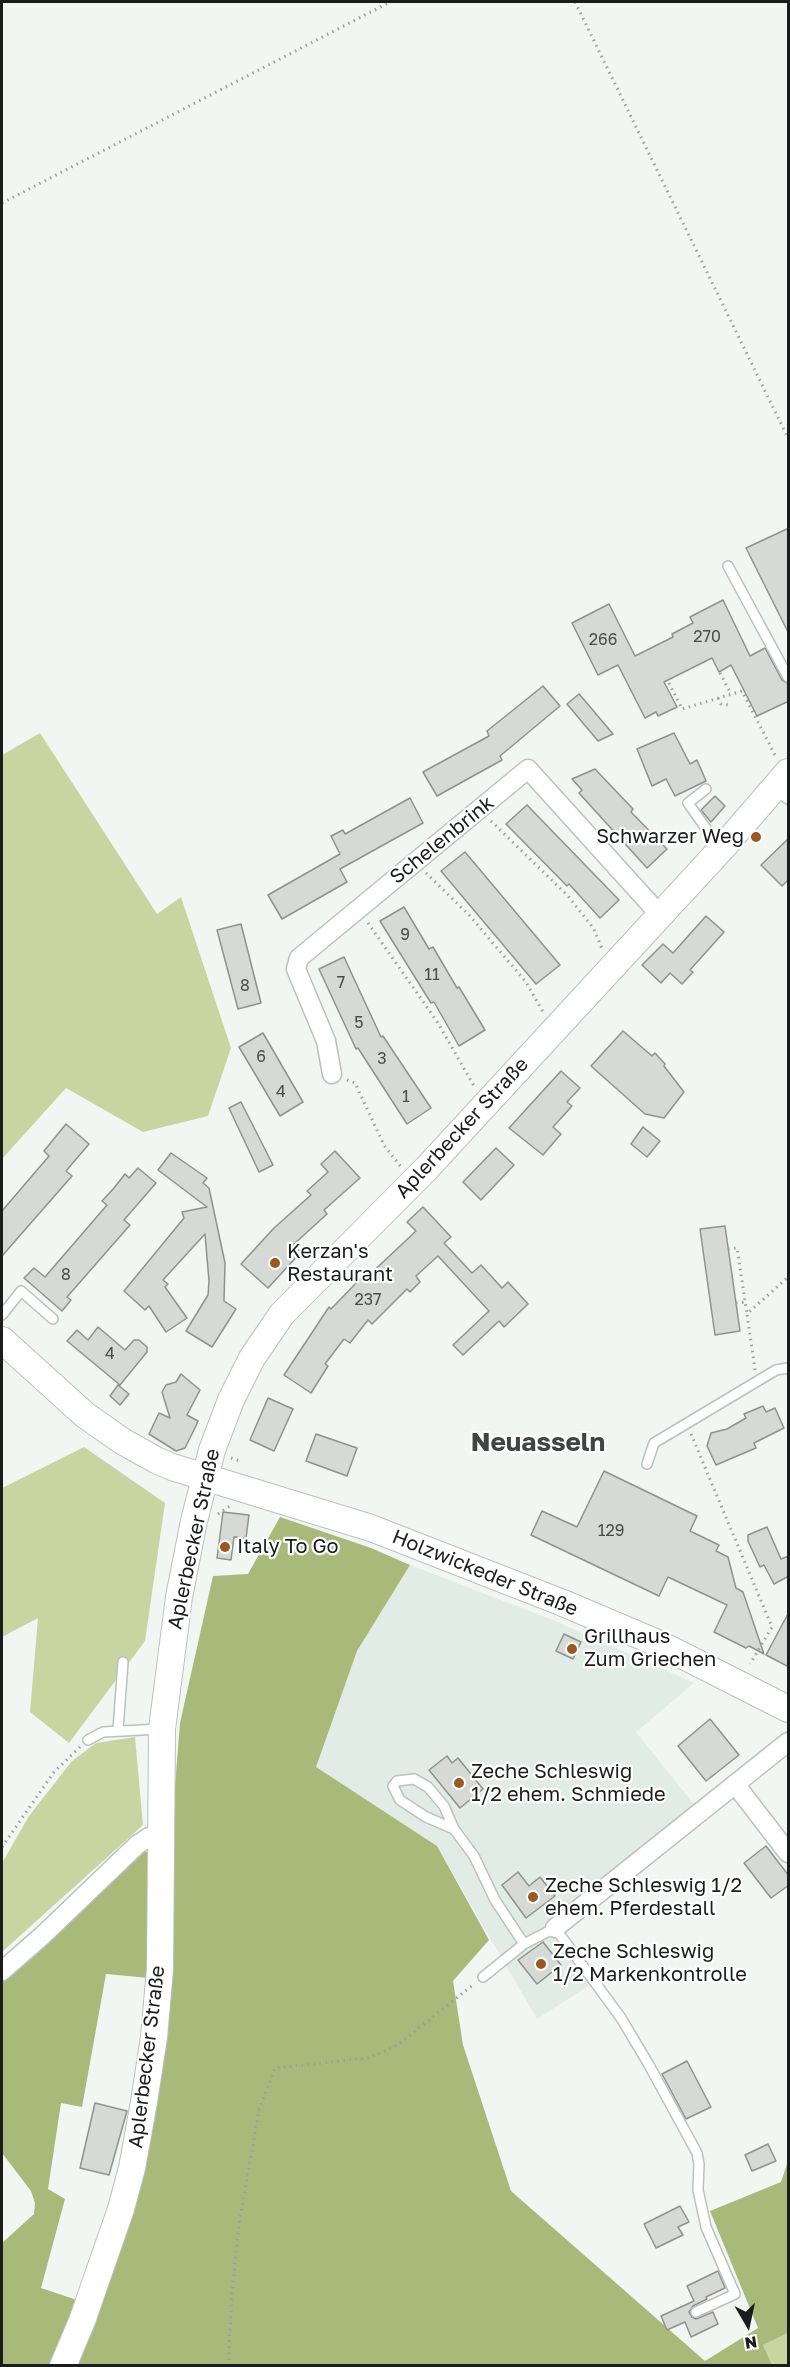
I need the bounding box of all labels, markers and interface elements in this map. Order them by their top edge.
house number: 270 [693,627,721,647]
house number: 266 [589,630,617,650]
street label: Schelenbrink [385,791,499,889]
place label: Schwarzer Weg [596,825,744,849]
marker: Schwarzer Weg [749,830,763,844]
house number: 9 [400,925,410,945]
house number: 11 [424,965,440,985]
house number: 7 [337,973,345,993]
house number: 8 [240,976,250,996]
house number: 5 [354,1013,364,1033]
house number: 6 [256,1047,266,1067]
house number: 3 [377,1049,387,1069]
street label: Aplerbecker Straße [391,1053,533,1203]
house number: 4 [276,1082,286,1102]
house number: 1 [402,1087,410,1107]
place label: Kerzan's Restaurant [287,1240,393,1287]
marker: Kerzan's Restaurant [268,1256,282,1270]
house number: 8 [61,1265,71,1285]
house number: 237 [354,1290,382,1310]
house number: 4 [105,1344,115,1364]
district label: Neuasseln [471,1427,605,1459]
street label: Aplerbecker Straße [163,1447,225,1631]
house number: 129 [598,1521,624,1541]
street label: Holzwickeder Straße [389,1525,581,1621]
place label: Italy To Go [237,1535,338,1559]
marker: Italy To Go [218,1540,232,1554]
place label: Grillhaus Zum Griechen [584,1625,716,1672]
marker: Grillhaus Zum Griechen [565,1642,579,1656]
place label: Zeche Schleswig 1/2 ehem. Schmiede [471,1760,666,1807]
marker: Zeche Schleswig 1/2 ehem. Schmiede [452,1776,466,1790]
place label: Zeche Schleswig 1/2 ehem. Pferdestall [545,1874,742,1921]
marker: Zeche Schleswig 1/2 ehem. Pferdestall [526,1890,540,1904]
place label: Zeche Schleswig 1/2 Markenkontrolle [553,1940,747,1987]
marker: Zeche Schleswig 1/2 Markenkontrolle [534,1957,548,1971]
street label: Aplerbecker Straße [124,1964,170,2150]
north arrow [718,2295,778,2355]
text: N [743,2332,758,2354]

